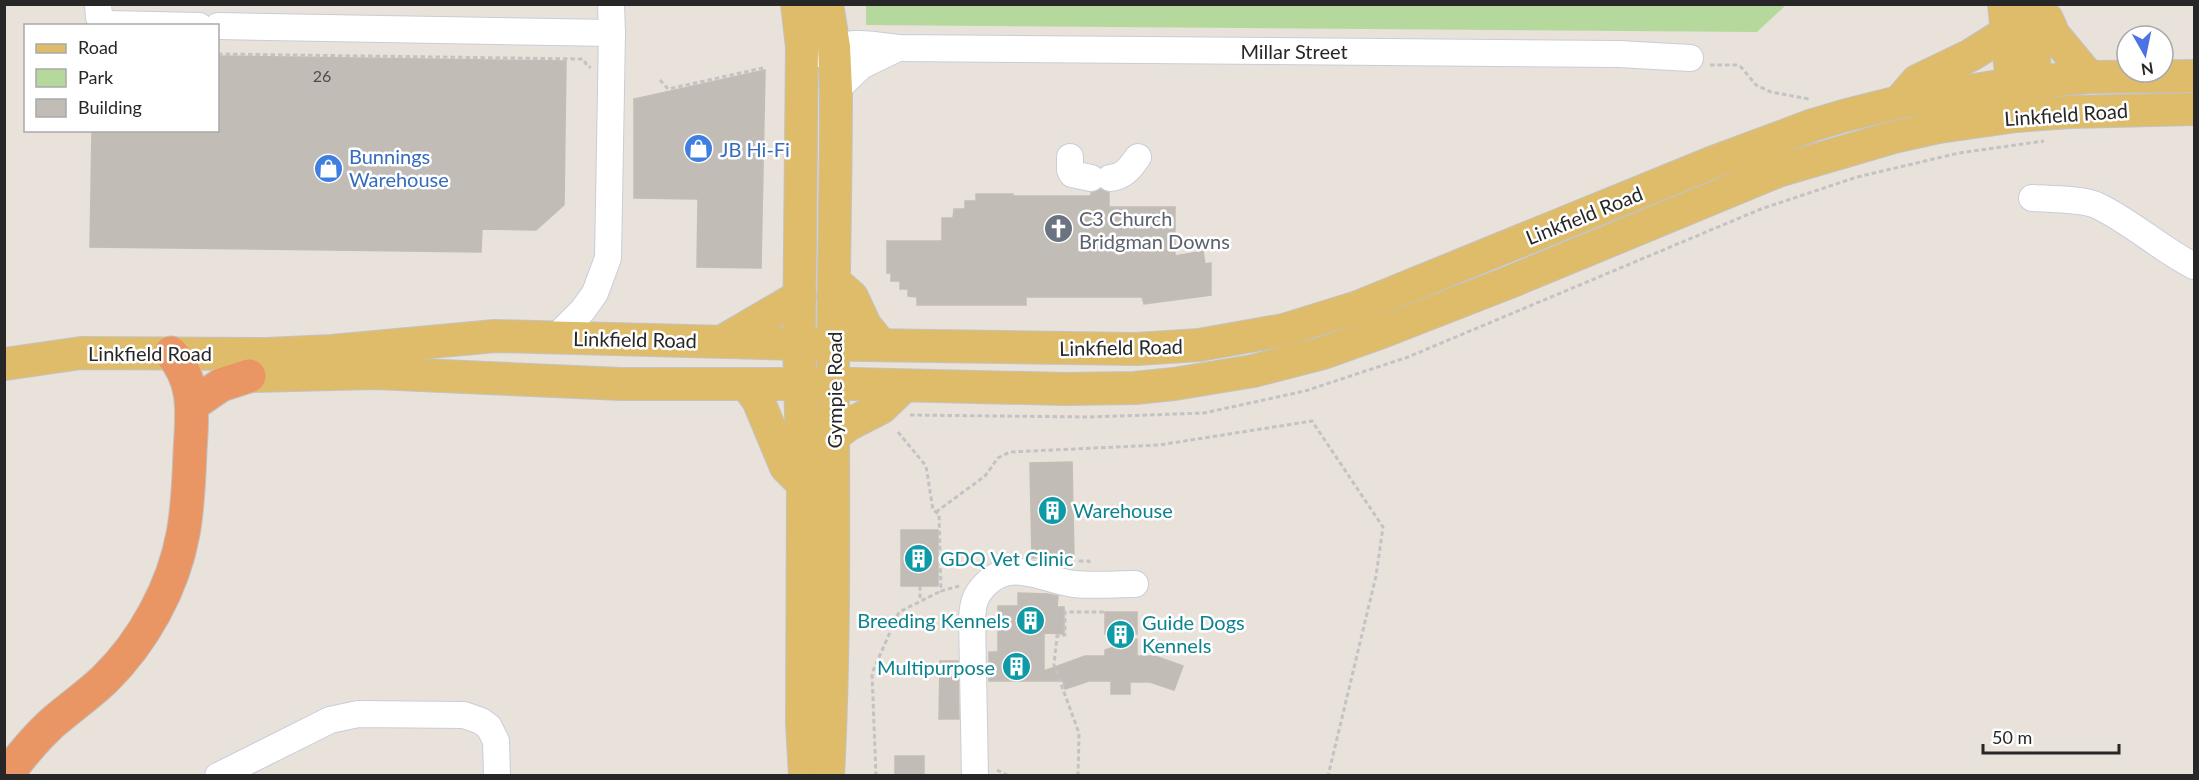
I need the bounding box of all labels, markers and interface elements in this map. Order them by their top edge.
legend [24,24,219,132]
north arrow [2115,24,2175,84]
text: Road [78,36,118,58]
street label: Millar Street [1240,39,1348,63]
text: N [2140,59,2155,80]
text: Park [78,66,114,88]
house number: 26 [313,66,331,85]
text: Building [78,96,142,118]
street label: Linkfield Road [2003,98,2129,130]
shop icon: JB Hi-Fi [683,133,715,165]
place label: JB Hi-Fi [720,137,790,161]
place label: Bunnings Warehouse [349,144,449,191]
shop icon: Bunnings Warehouse [312,152,344,184]
street label: Linkfield Road [1522,181,1646,249]
place label: C3 Church Bridgman Downs [1079,206,1230,253]
church icon: C3 Church Bridgman Downs [1042,213,1074,245]
street label: Linkfield Road [573,326,697,352]
street label: Gympie Road [822,331,846,449]
street label: Linkfield Road [1059,334,1183,360]
street label: Linkfield Road [88,341,212,365]
building icon: Warehouse [1036,494,1068,526]
place label: Warehouse [1073,498,1173,522]
building icon: GDQ Vet Clinic [903,542,935,574]
place label: GDQ Vet Clinic [940,546,1074,570]
building icon: Breeding Kennels [1015,604,1047,636]
place label: Breeding Kennels [857,608,1010,632]
place label: Guide Dogs Kennels [1142,610,1245,657]
building icon: Guide Dogs Kennels [1105,618,1137,650]
building icon: Multipurpose [1000,651,1032,683]
place label: Multipurpose [877,655,995,679]
scale bar [1983,717,2120,755]
text: 50 m [1992,726,2032,748]

